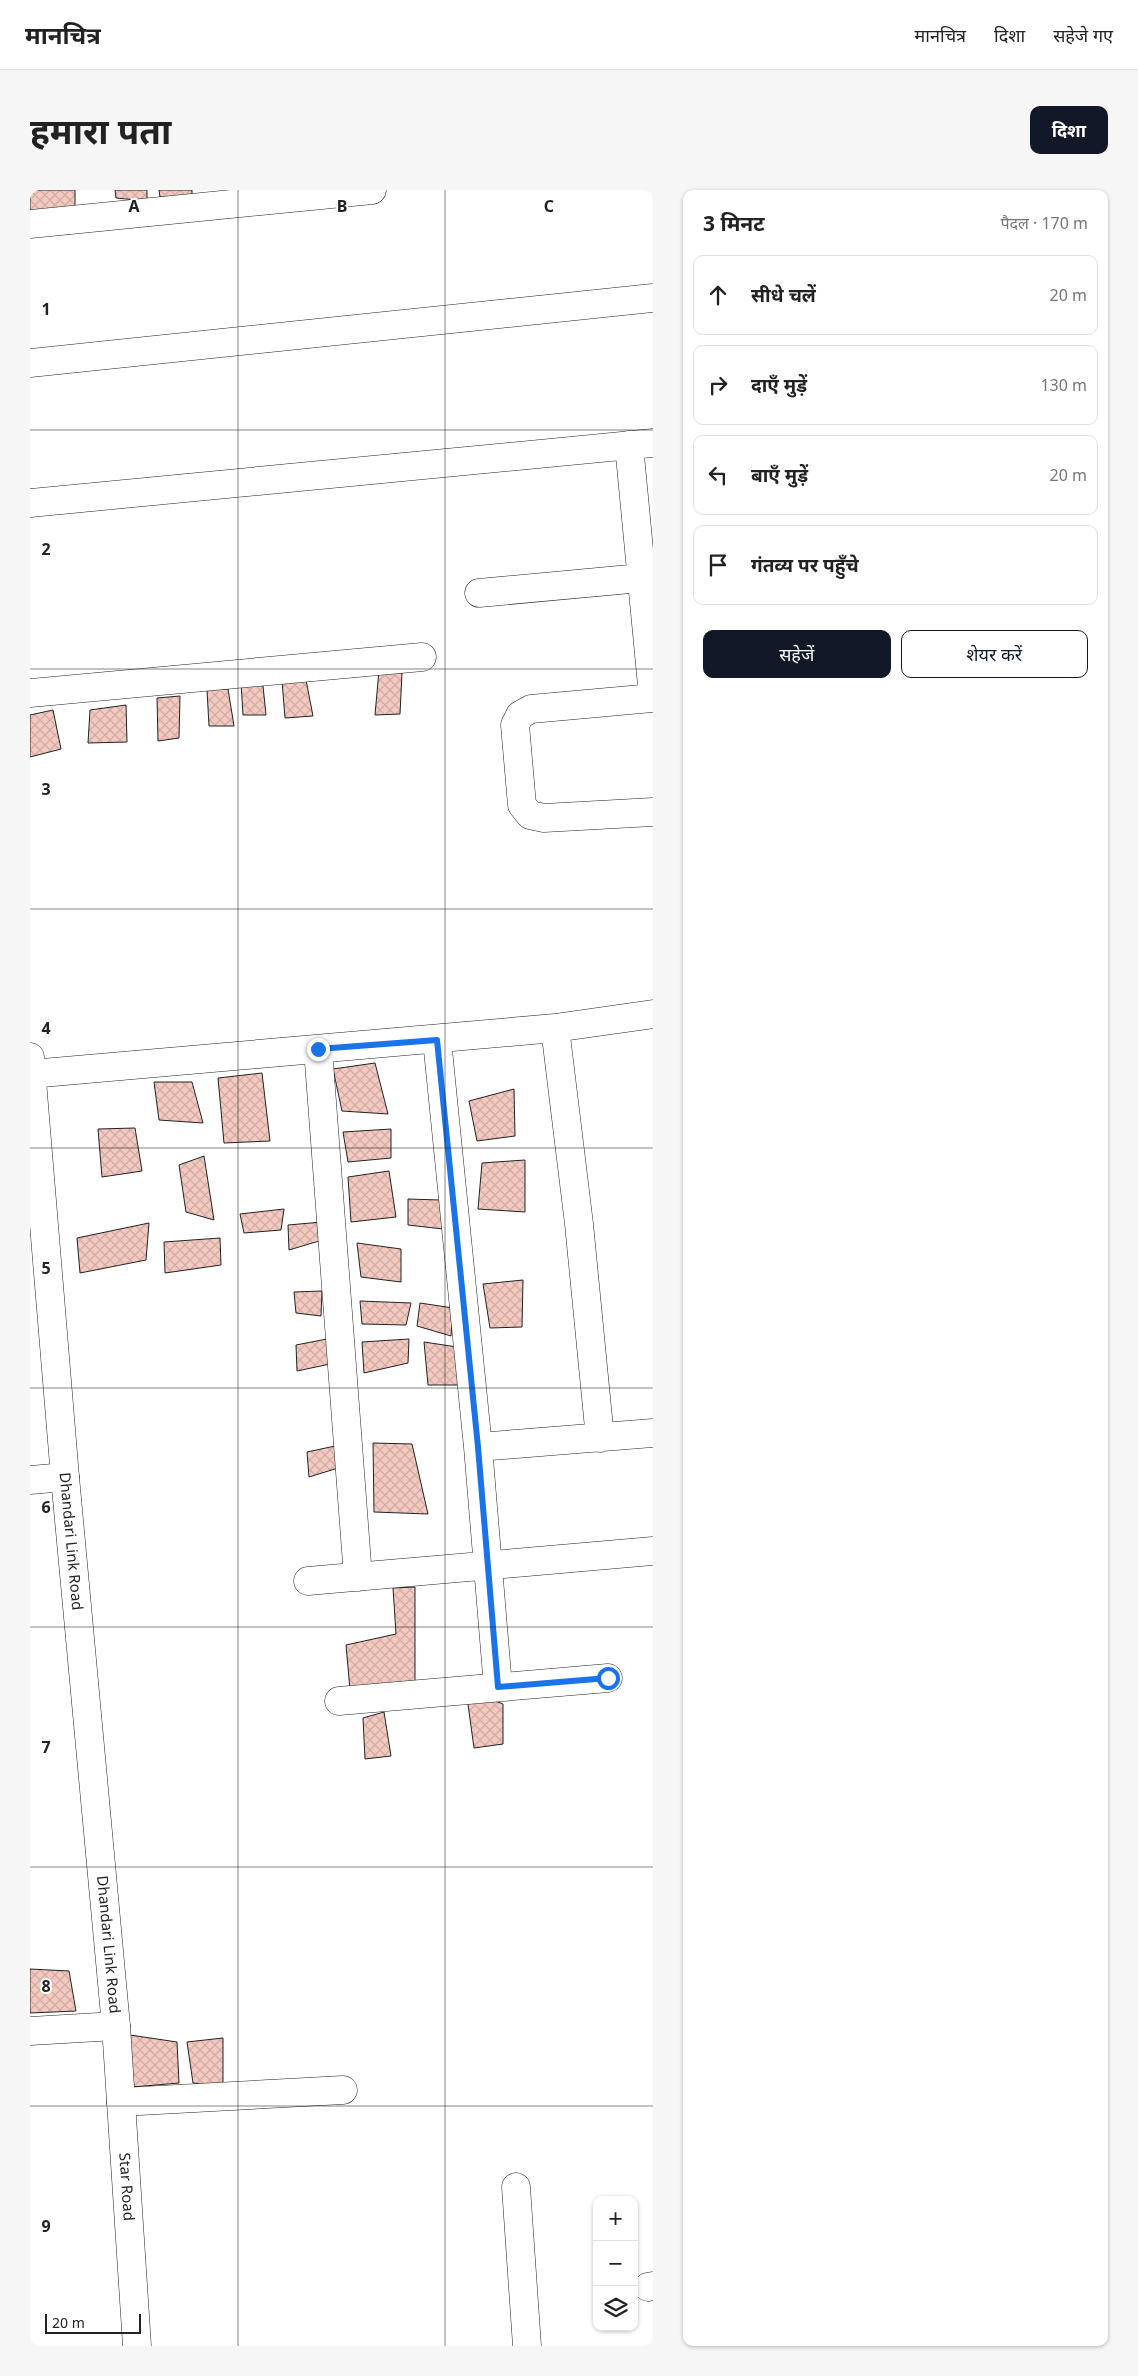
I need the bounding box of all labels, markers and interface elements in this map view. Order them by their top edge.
text: मानचित्र [25,18,101,51]
text: मानचित्र [915,23,966,47]
text: दिशा [994,23,1025,47]
text: सहेजे गए [1053,23,1113,47]
button: दिशा [1030,106,1108,154]
text: हमारा पता [30,107,171,154]
text: A [128,195,140,217]
text: B [337,195,347,217]
text: C [544,195,554,217]
text: 3 मिनट [703,209,765,237]
text: पैदल · 170 m [1000,212,1088,234]
icon: ahead [704,281,732,309]
text: सीधे चलें [751,282,816,308]
text: 20 m [1050,284,1087,306]
text: 1 [41,298,51,320]
icon: right [704,371,732,399]
text: दाएँ मुड़ें [751,372,807,398]
text: 130 m [1040,374,1087,396]
icon: left [704,461,732,489]
text: बाएँ मुड़ें [751,462,808,488]
text: 20 m [1050,464,1087,486]
text: 2 [41,538,51,560]
icon: arrive [704,551,732,579]
text: गंतव्य पर पहुँचे [751,552,859,578]
button: सहेजें [703,630,891,678]
button: शेयर करें [901,630,1088,678]
text: 3 [41,778,51,800]
text: 4 [41,1017,51,1039]
route end [307,1038,330,1061]
text: 5 [41,1257,51,1279]
street label: Dhandari Link Road [56,1471,88,1611]
text: 6 [41,1496,51,1518]
route start [597,1667,620,1690]
text: 7 [41,1736,51,1758]
street label: Dhandari Link Road [93,1875,126,2014]
text: 8 [41,1975,51,1997]
street label: Star Road [115,2152,140,2221]
map controls [593,2196,638,2331]
button: + [593,2196,638,2241]
text: 9 [41,2215,51,2237]
button: − [593,2241,638,2286]
button: layers [593,2286,638,2331]
scale bar [45,2311,141,2334]
text: 20 m [52,2313,85,2332]

